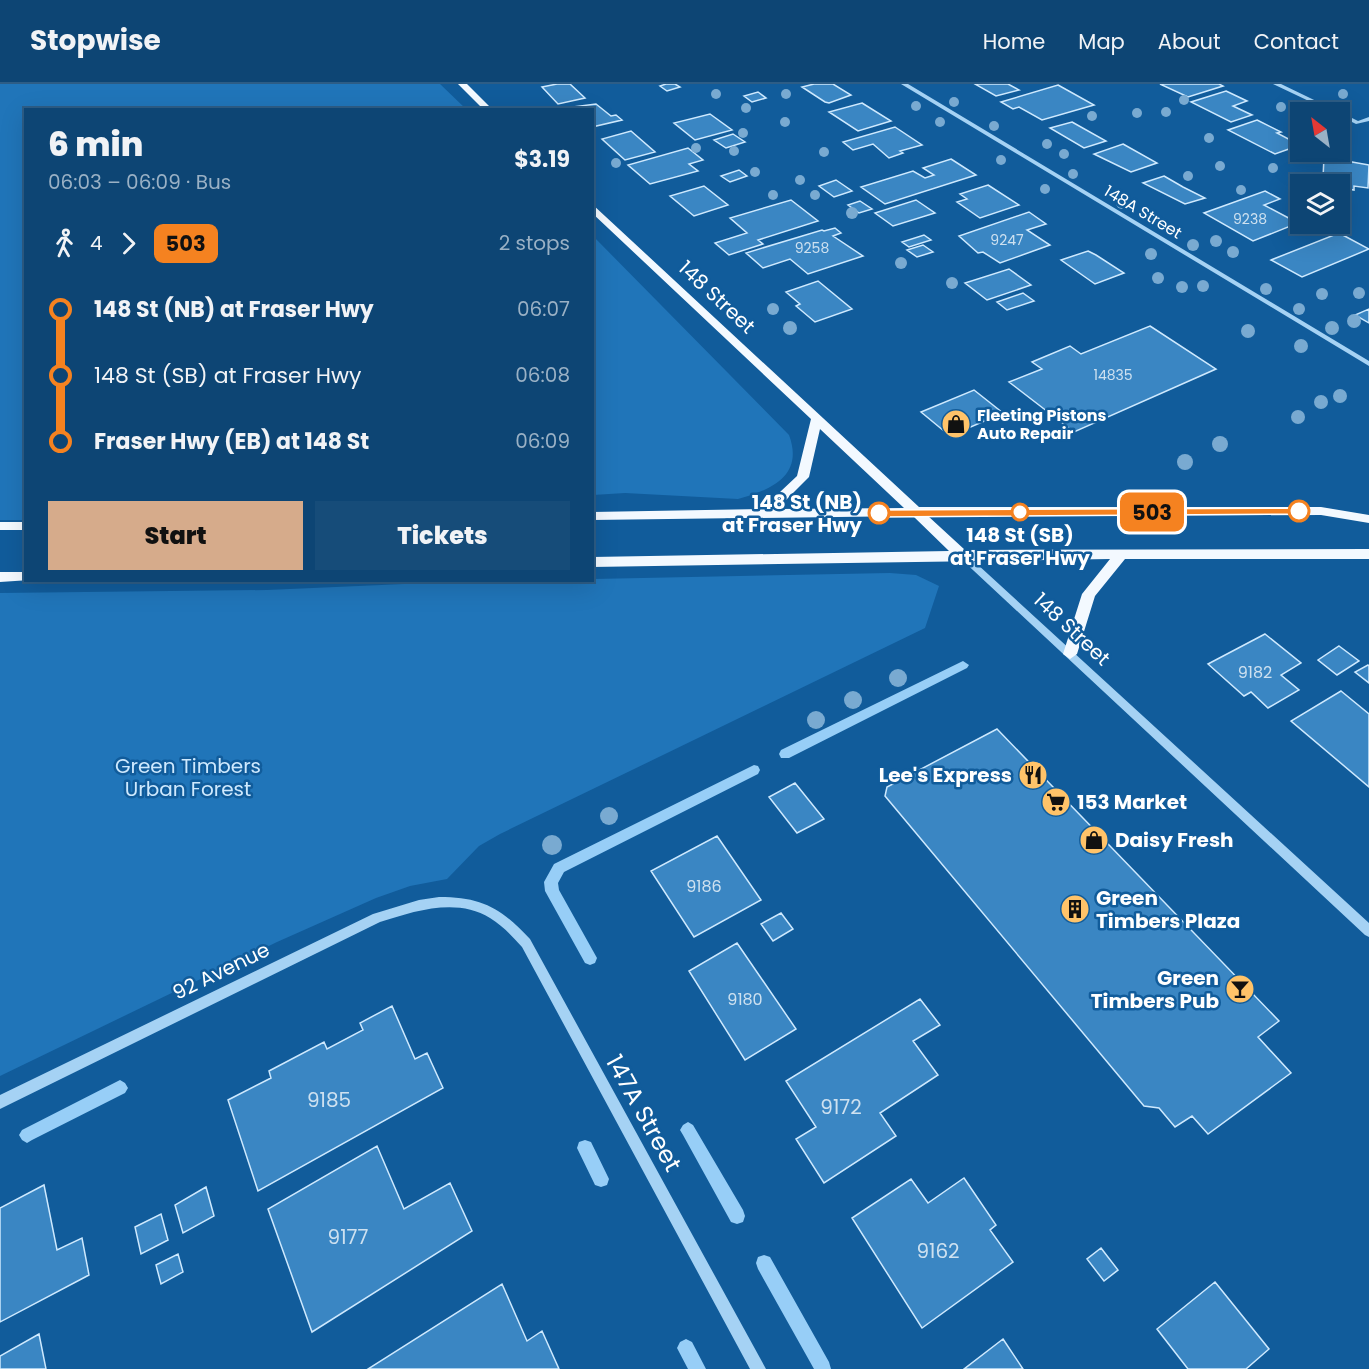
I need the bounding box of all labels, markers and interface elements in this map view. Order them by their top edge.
text: Stopwise [30,21,161,60]
text: Home [983,27,1045,56]
text: Map [1078,27,1125,56]
text: About [1158,27,1221,56]
text: Contact [1254,27,1339,56]
north arrow [1290,102,1350,162]
map controls [1290,102,1350,234]
text: 6 min [48,121,143,168]
text: $3.19 [514,144,570,175]
text: 06:03 – 06:09 · Bus [48,168,231,196]
button: layers [1290,174,1350,234]
street label: 148A Street [1100,180,1186,244]
house number: 9238 [1233,209,1267,229]
icon: walk [48,227,81,260]
icon: forward [112,227,145,260]
text: 4 [90,229,103,257]
text: 503 [166,229,206,258]
text: 2 stops [499,229,570,257]
house number: 9247 [990,230,1024,250]
house number: 9258 [795,238,829,258]
street label: 148 Street [673,254,761,340]
text: 148 St (NB) at Fraser Hwy [94,294,374,325]
text: 06:07 [517,295,570,323]
text: 148 St (SB) at Fraser Hwy [94,360,361,391]
text: 06:08 [515,361,570,389]
house number: 14835 [1093,365,1133,385]
place label: Fleeting Pistons Auto Repair [977,404,1107,445]
shop icon: Fleeting Pistons Auto Repair [940,408,972,440]
text: Fraser Hwy (EB) at 148 St [94,426,369,457]
text: 06:09 [515,427,570,455]
place label: 148 St (NB) at Fraser Hwy [722,488,862,539]
line badge: 503 [1118,492,1186,532]
text: 503 [1132,498,1172,527]
unlabelled marker [1288,500,1310,522]
button: Start [48,501,303,570]
button: Tickets [315,501,570,570]
marker: 148 St (NB) at Fraser Hwy [868,502,890,524]
marker: 148 St (SB) at Fraser Hwy [1011,503,1029,521]
place label: 148 St (SB) at Fraser Hwy [950,521,1090,572]
street label: 148 Street [1028,586,1116,672]
house number: 9182 [1238,661,1272,684]
park label: Green Timbers Urban Forest [115,752,261,803]
restaurant icon: Lee's Express [1017,759,1049,791]
place label: Lee's Express [879,761,1012,789]
supermarket icon: 153 Market [1040,786,1072,818]
place label: 153 Market [1077,788,1187,816]
shop icon: Daisy Fresh [1078,824,1110,856]
place label: Daisy Fresh [1115,826,1234,854]
house number: 9186 [686,875,722,898]
place label: Green Timbers Plaza [1096,884,1240,935]
building icon: Green Timbers Plaza [1059,893,1091,925]
street label: 92 Avenue [168,936,274,1006]
place label: Green Timbers Pub [1091,964,1219,1015]
bar icon: Green Timbers Pub [1224,973,1256,1005]
house number: 9180 [727,988,763,1011]
street label: 147A Street [598,1049,690,1177]
house number: 9185 [307,1086,351,1114]
house number: 9172 [820,1093,862,1121]
house number: 9177 [328,1223,368,1251]
house number: 9162 [916,1237,960,1265]

